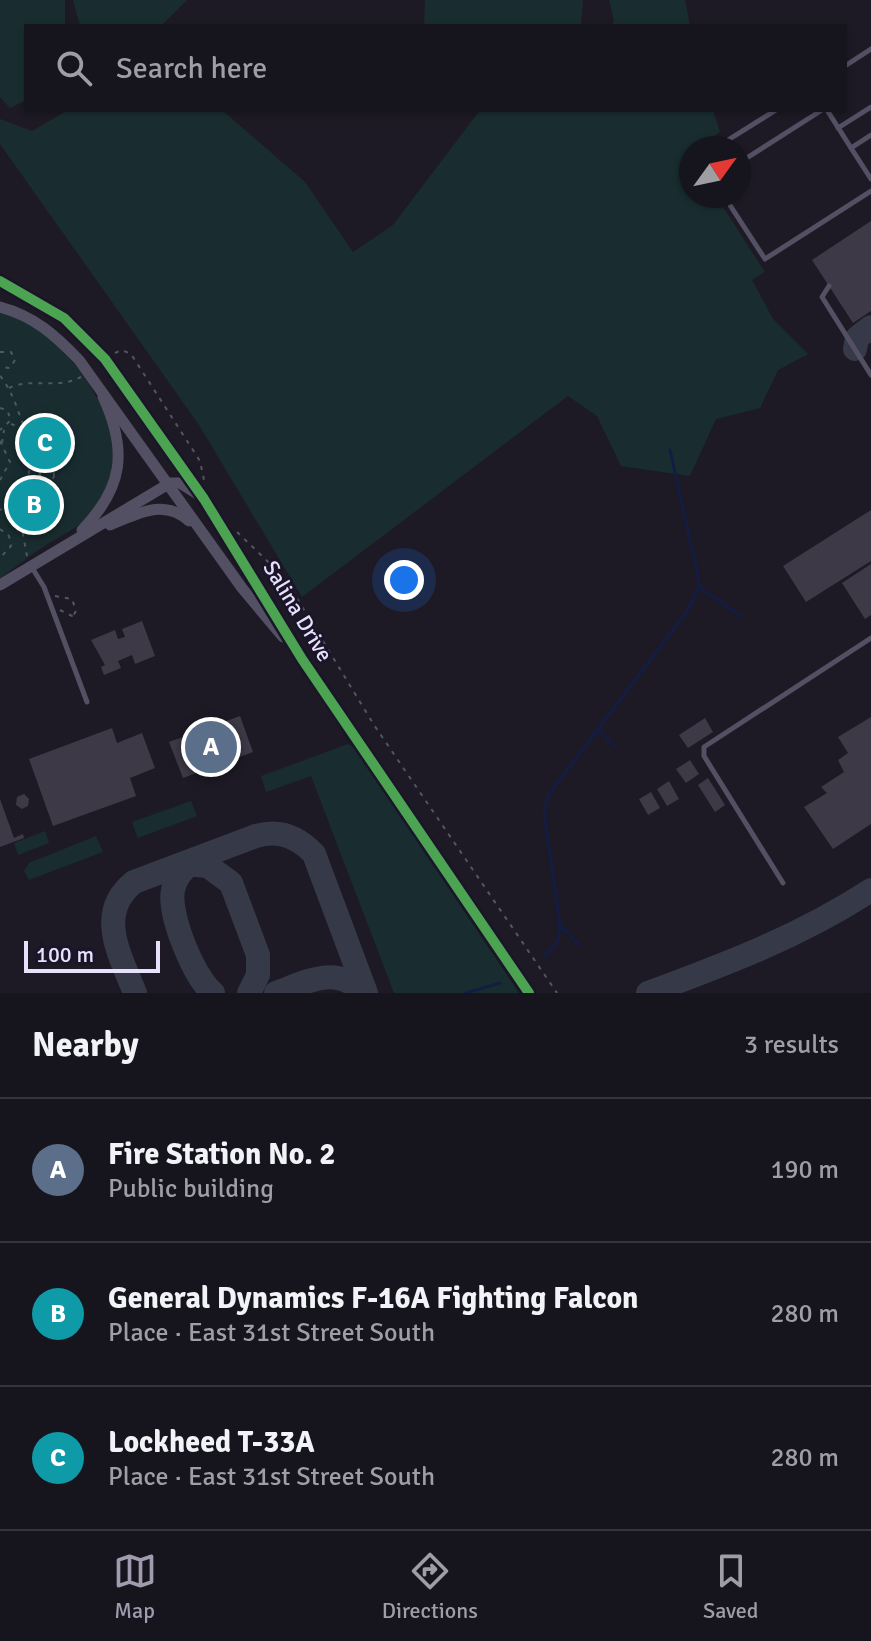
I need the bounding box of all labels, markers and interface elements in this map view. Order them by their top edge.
search box [24,24,847,112]
icon: search [52,46,96,90]
text: Search here [116,50,267,87]
north arrow [679,136,751,208]
pin: C [19,413,71,473]
pin: B [8,475,60,535]
street label: Salina Drive [257,556,339,666]
your location [384,560,424,600]
pin: A [185,717,237,777]
scale bar [24,937,160,973]
text: 100 m [36,941,94,968]
text: Nearby [32,1024,139,1066]
text: 3 results [744,1029,839,1061]
text: Fire Station No. 2 [108,1136,336,1173]
text: A [50,1154,66,1186]
text: 190 m [770,1154,839,1186]
text: Public building [108,1173,274,1205]
text: General Dynamics F-16A Fighting Falcon [108,1280,638,1317]
text: B [50,1298,66,1330]
text: 280 m [770,1298,839,1330]
text: Place · East 31st Street South [108,1317,435,1349]
text: Lockheed T-33A [108,1424,315,1461]
text: C [50,1442,66,1474]
text: 280 m [770,1442,839,1474]
text: Place · East 31st Street South [108,1461,435,1493]
tab: Map [113,1549,157,1624]
tab: Directions [382,1549,478,1624]
tab: Saved [703,1549,758,1624]

